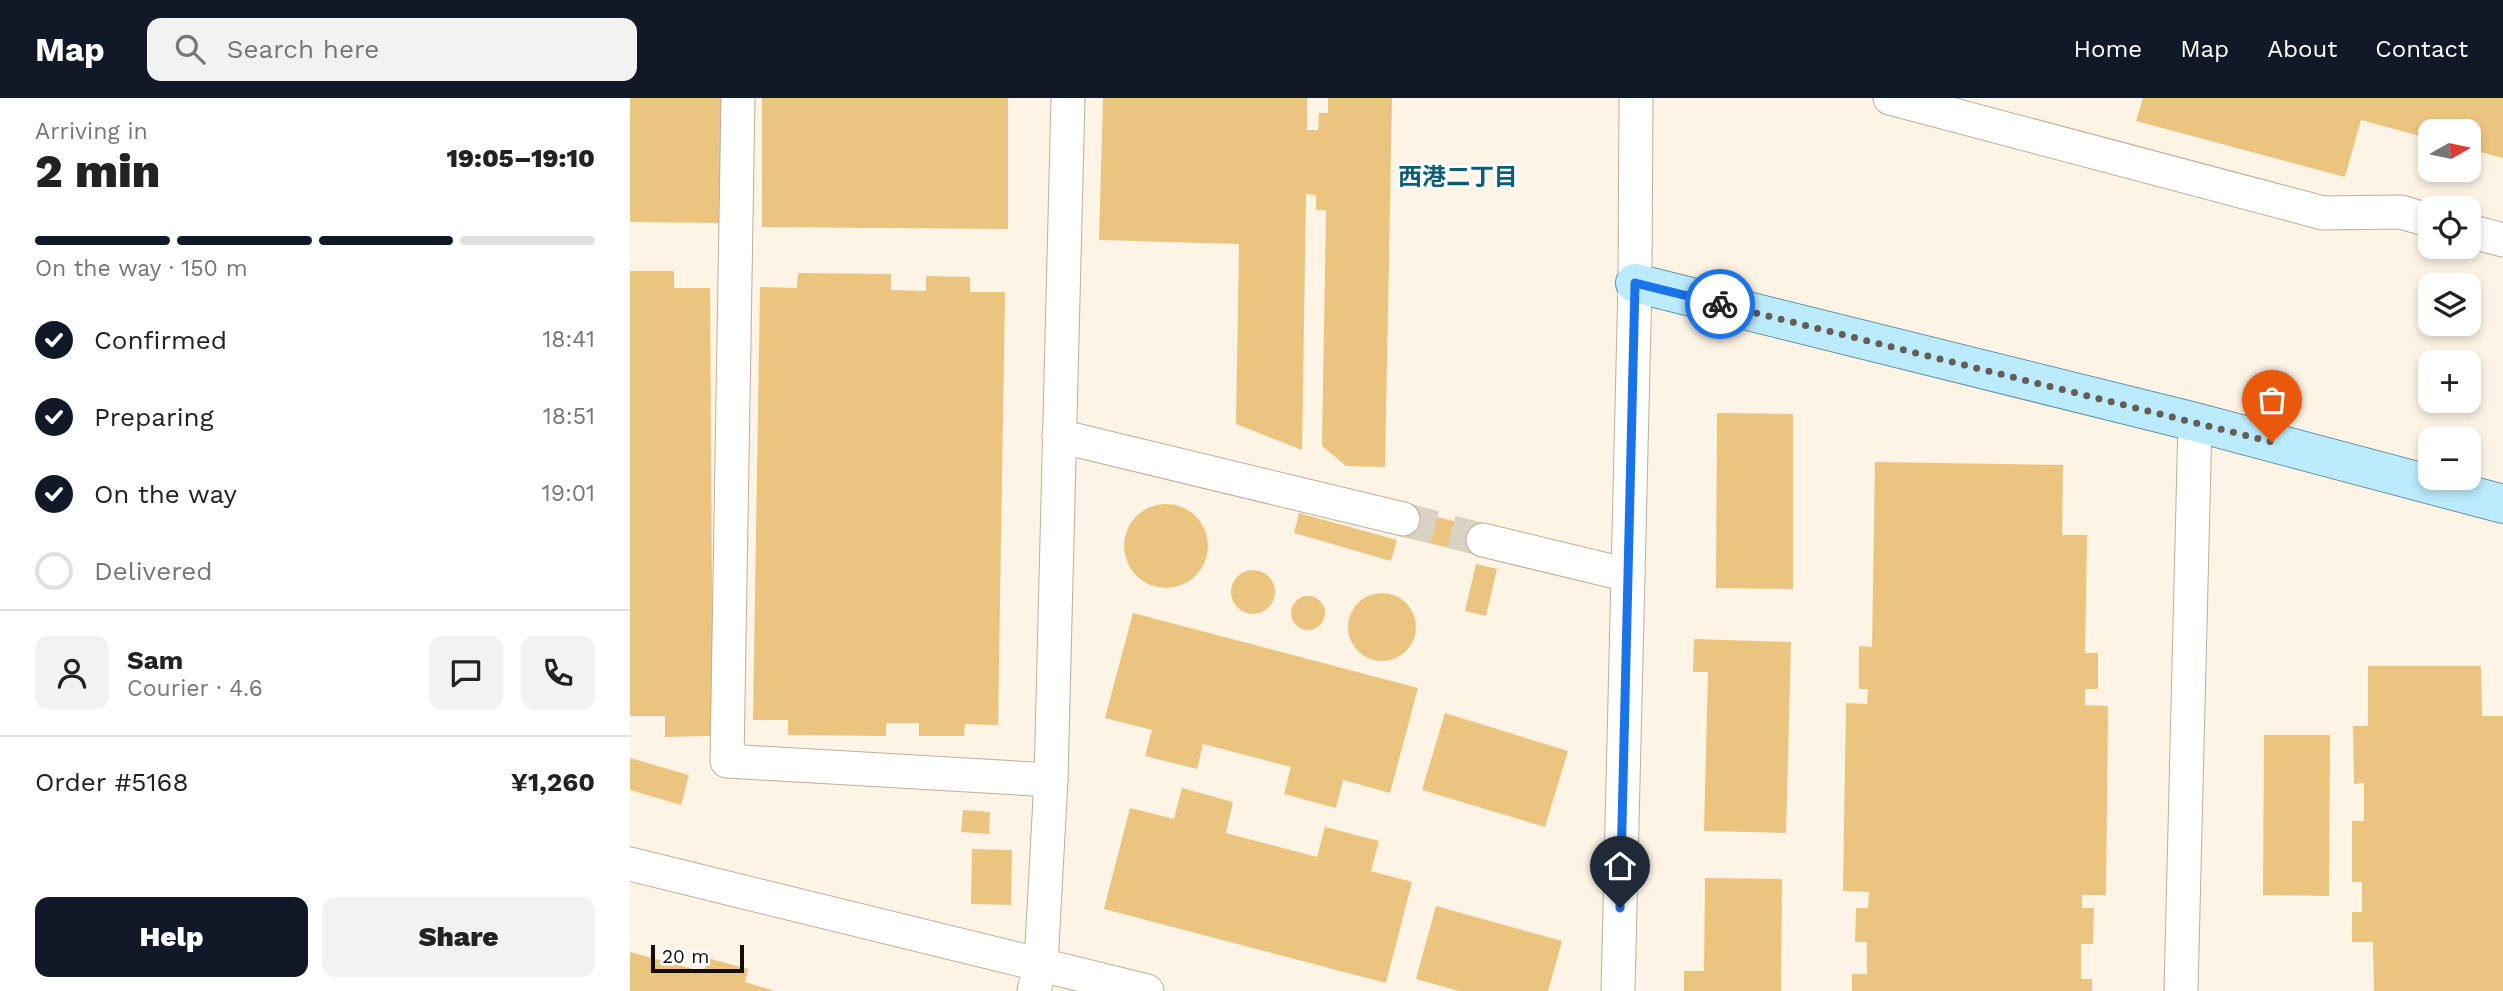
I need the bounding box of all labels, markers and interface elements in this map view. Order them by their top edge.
search box [147,18,637,81]
text: Map [35,30,105,69]
icon: search [171,30,209,68]
text: Search here [227,34,379,64]
text: Home [2074,35,2142,63]
text: Map [2180,35,2229,63]
text: About [2267,35,2337,63]
text: Contact [2375,35,2468,63]
text: Arriving in [35,118,148,145]
north arrow [2418,119,2482,182]
map controls [2418,119,2481,490]
text: 19:05–19:10 [446,143,595,173]
text: 2 min [35,144,160,198]
district label: 西港二丁目 [1398,163,1518,191]
button: locate [2418,196,2481,259]
text: On the way · 150 m [35,255,248,282]
courier [1685,269,1755,339]
button: layers [2418,273,2481,336]
icon: bike [1701,285,1739,323]
icon: check [35,321,73,359]
text: Confirmed [94,325,227,355]
text: 18:41 [542,326,595,353]
button: + [2418,350,2481,413]
pin [2242,370,2302,442]
icon: bag [2253,381,2291,419]
icon: check [35,398,73,436]
text: Preparing [94,402,214,432]
text: 18:51 [543,403,595,430]
button: − [2418,427,2481,490]
icon: check [35,475,73,513]
text: On the way [94,479,237,509]
text: 19:01 [542,480,595,507]
text: Delivered [94,556,213,586]
button: person [35,636,109,710]
button: chat [429,636,503,710]
button: phone [521,636,595,710]
text: Sam [127,645,183,675]
text: Courier · 4.6 [127,675,263,702]
text: Order #5168 [35,767,188,797]
text: ¥1,260 [511,767,595,797]
pin [1590,836,1650,908]
icon: home [1601,847,1639,885]
button: Help [35,897,308,977]
button: Share [322,897,595,977]
scale bar [651,942,744,974]
text: 20 m [662,945,709,968]

